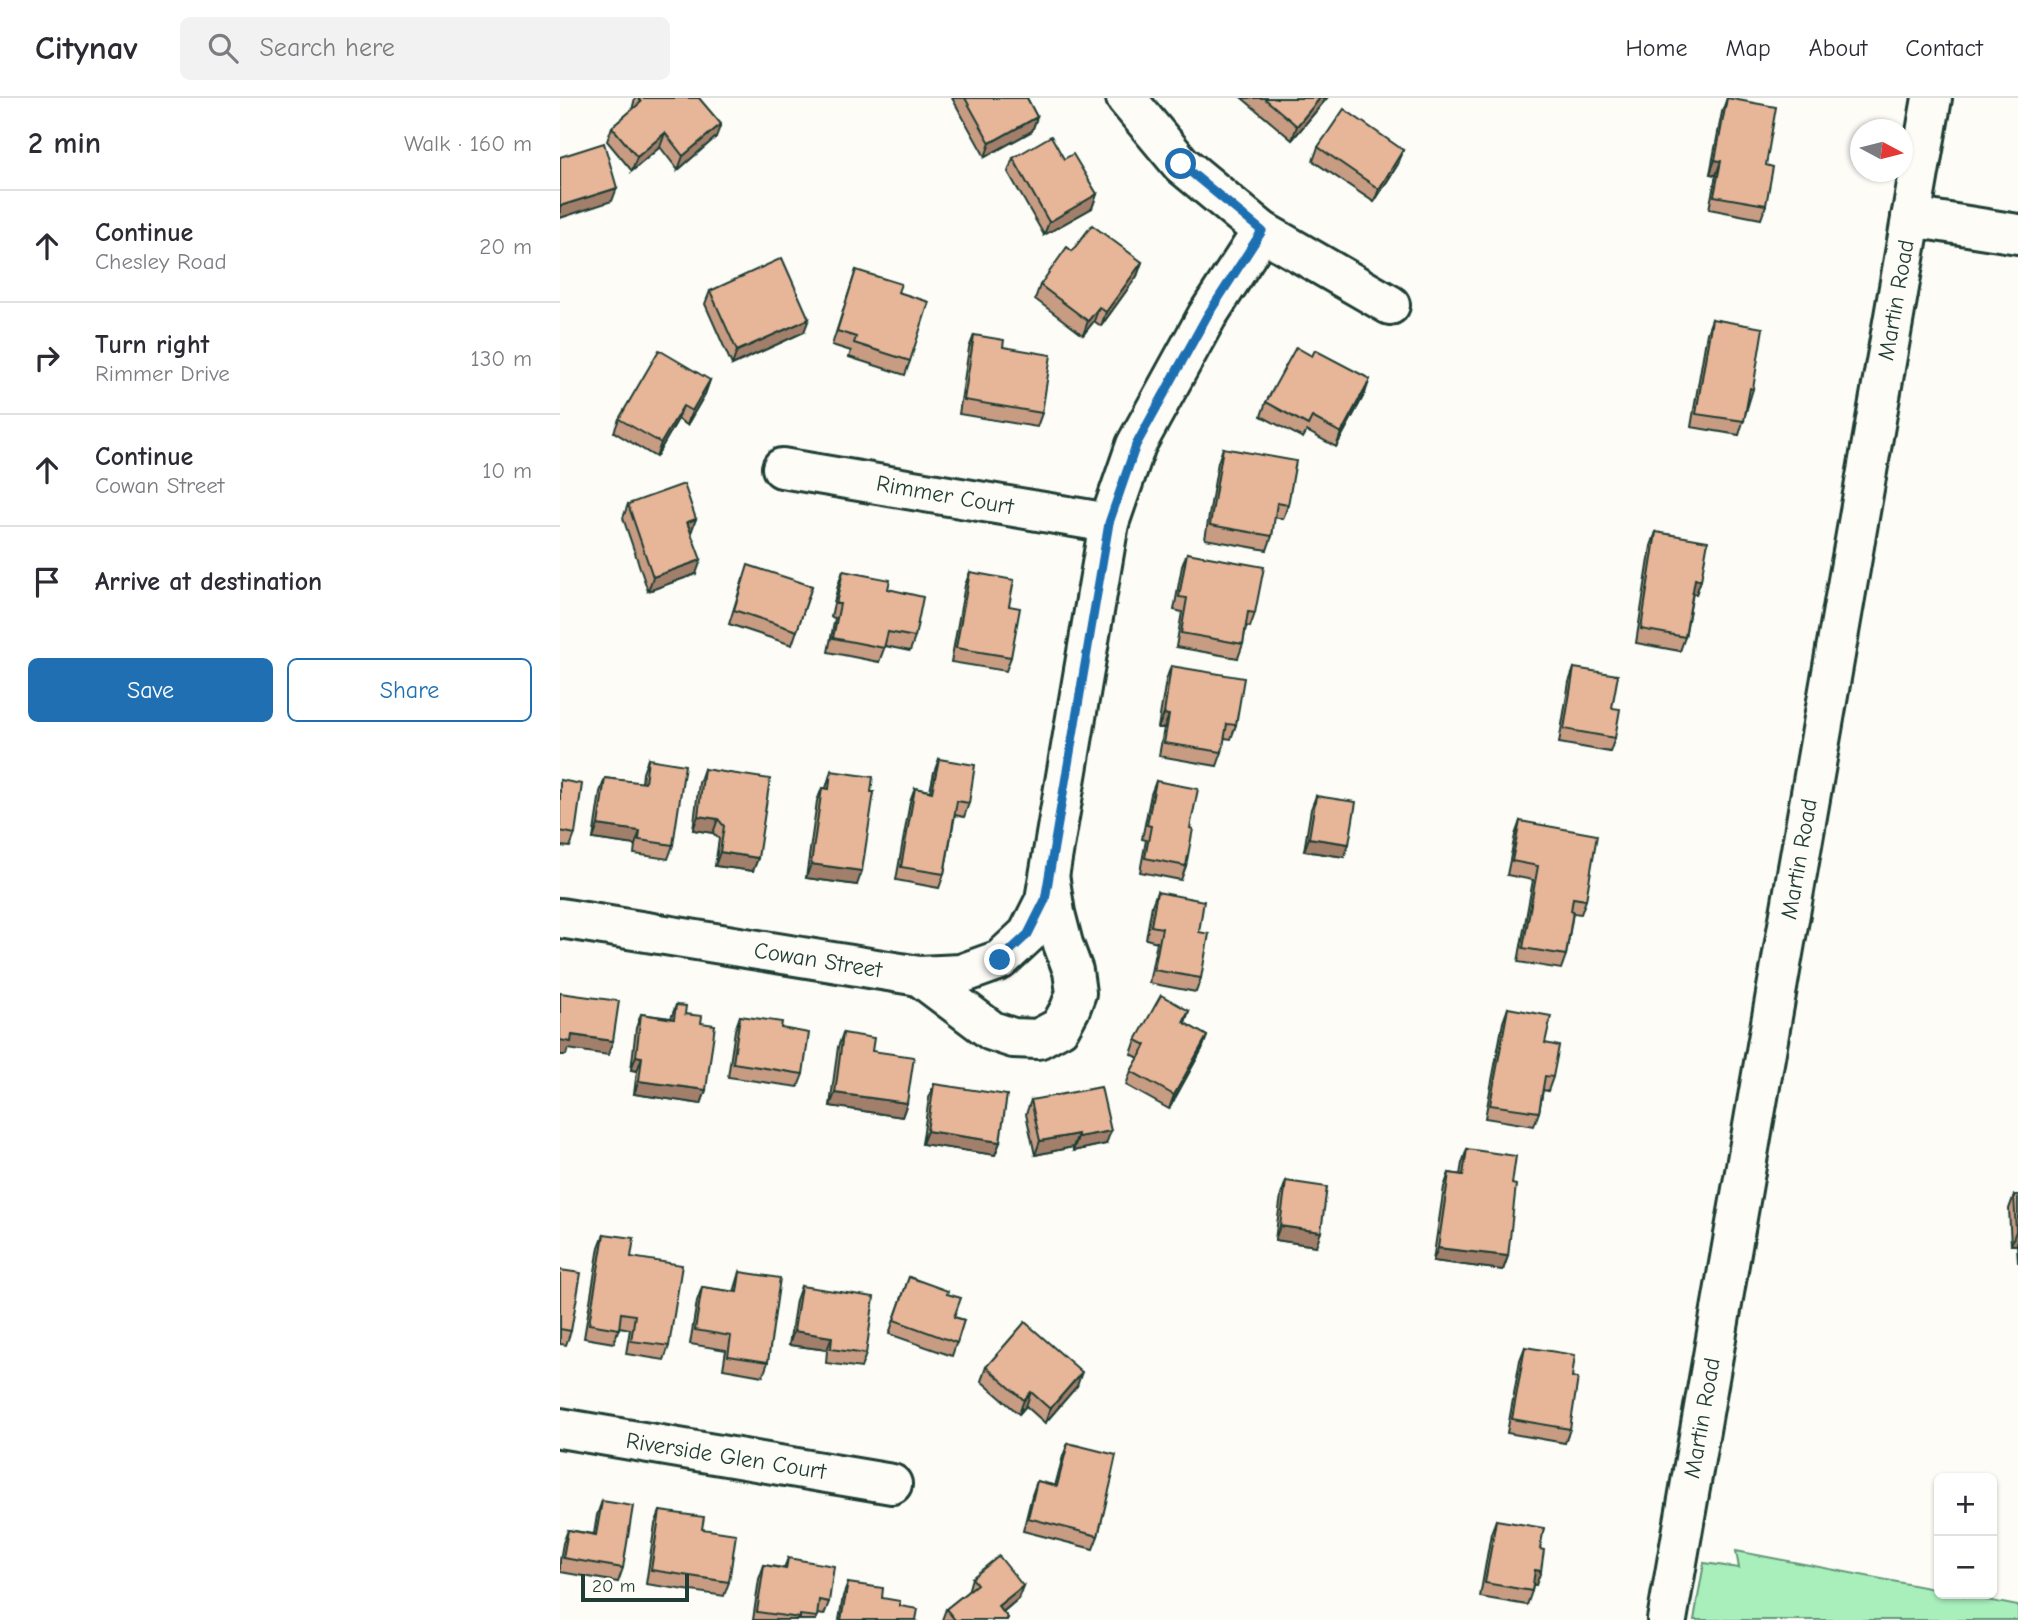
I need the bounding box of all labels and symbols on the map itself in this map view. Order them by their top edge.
north arrow [1850,119,1913,182]
route start [1165,148,1196,179]
street label: Martin Road [1872,238,1920,362]
street label: Rimmer Court [874,470,1017,521]
street label: Martin Road [1775,797,1823,921]
street label: Cowan Street [752,937,885,984]
route end [984,944,1015,975]
street label: Martin Road [1678,1356,1726,1480]
street label: Riverside Glen Court [624,1427,829,1485]
scale bar [581,1571,690,1603]

